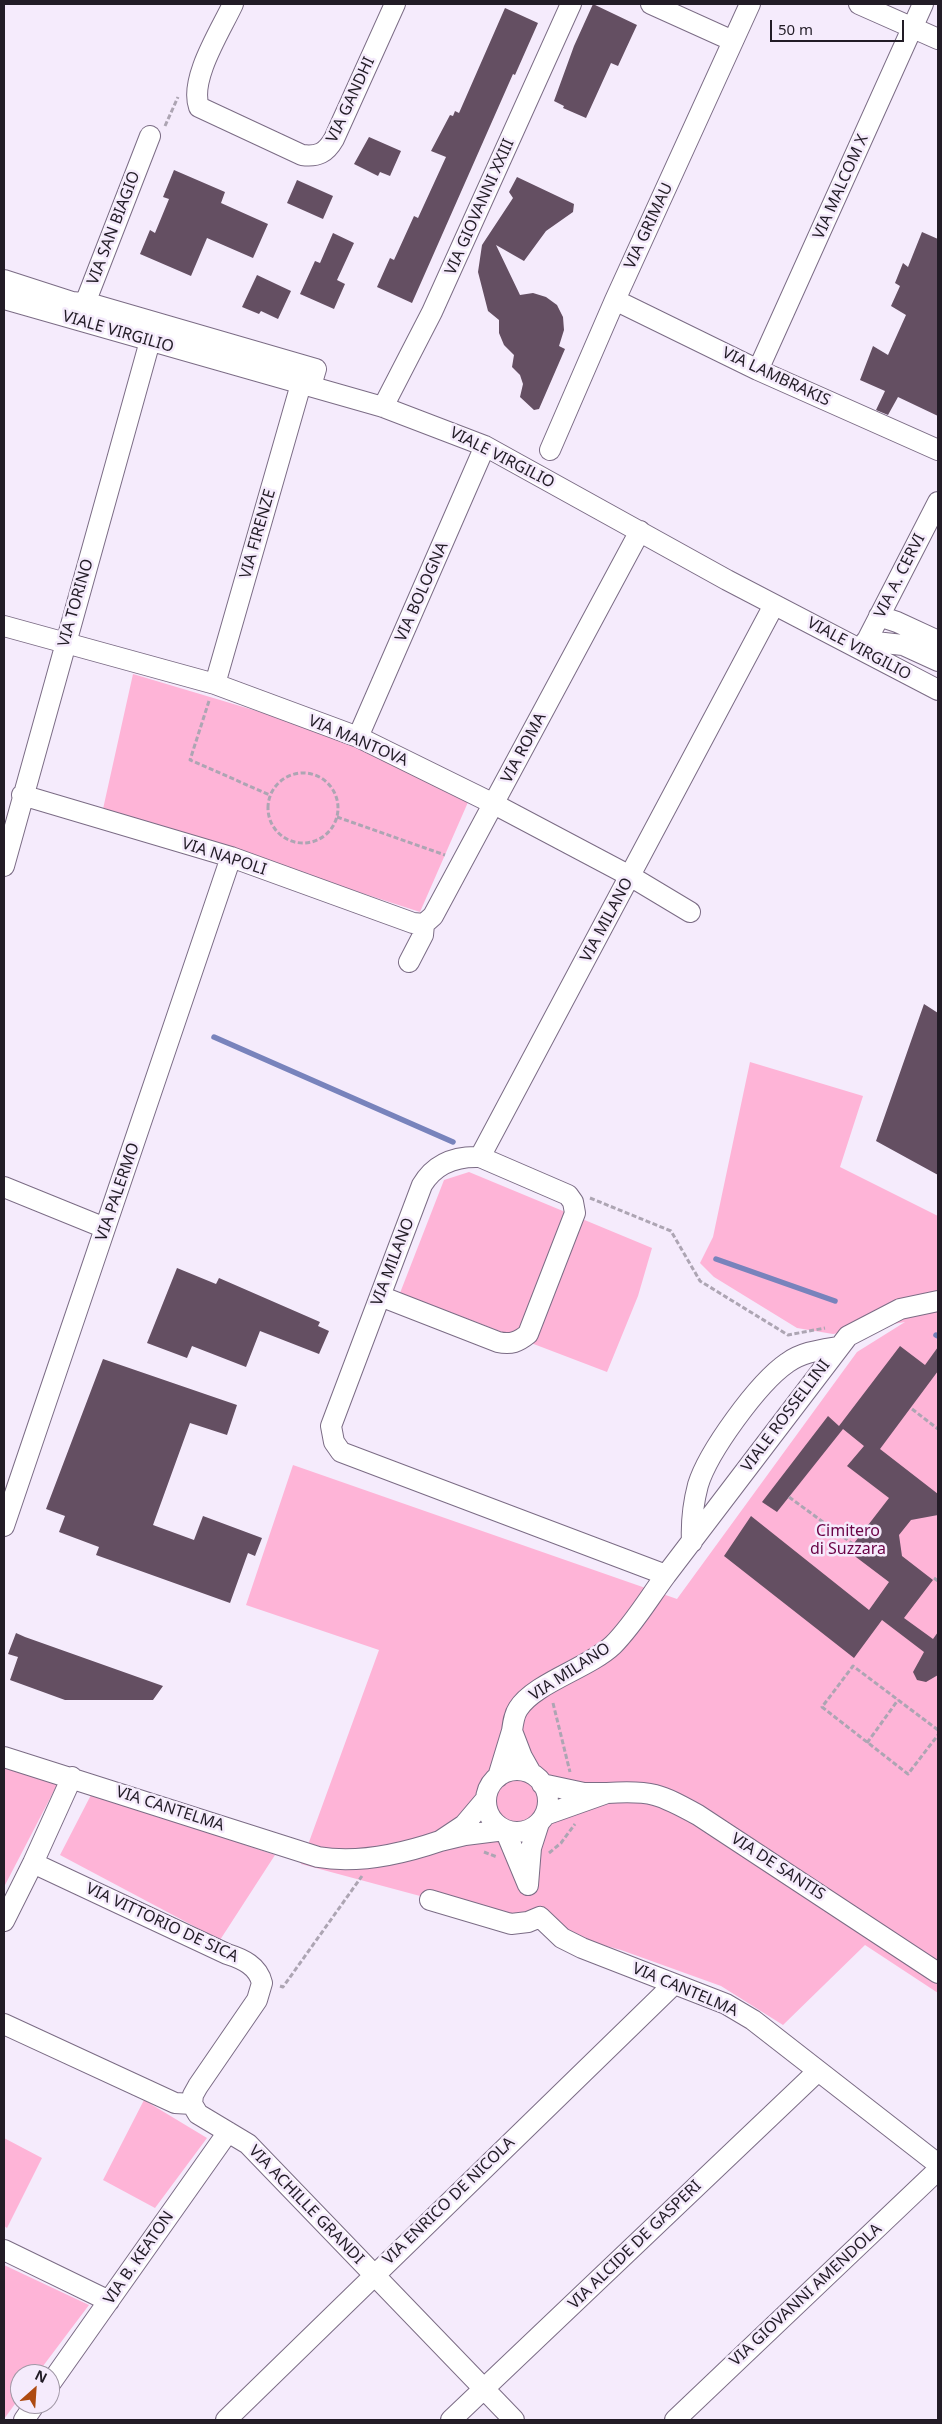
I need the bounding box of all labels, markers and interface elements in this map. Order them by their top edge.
scale bar [772,10,906,42]
text: 50 m [778,19,813,39]
street label: VIA GANDHI [323,54,379,146]
street label: VIA MALCOM X [809,132,873,242]
street label: VIA GIOVANNI XXIII [441,136,519,278]
street label: VIA SAN BIAGIO [84,169,144,287]
street label: VIA GRIMAU [621,180,677,272]
street label: VIALE VIRGILIO [60,307,176,357]
street label: VIA LAMBRAKIS [719,344,833,410]
street label: VIALE VIRGILIO [446,423,558,493]
street label: VIA FIRENZE [236,487,280,581]
street label: VIA A. CERVI [871,531,929,621]
street label: VIA BOLOGNA [391,539,453,645]
street label: VIA TORINO [54,557,98,649]
street label: VIALE VIRGILIO [804,614,914,684]
street label: VIA ROMA [498,710,550,786]
street label: VIA MANTOVA [305,711,411,771]
street label: VIA NAPOLI [179,834,269,880]
street label: VIA MILANO [577,875,637,965]
street label: VIA PALERMO [92,1140,144,1244]
street label: VIA MILANO [367,1215,419,1309]
street label: VIALE ROSSELLINI [738,1356,834,1476]
park label: Cimitero di Suzzara [810,1521,886,1559]
street label: VIA MILANO [526,1639,614,1705]
street label: VIA CANTELMA [113,1782,227,1836]
street label: VIA DE SANTIS [727,1829,829,1905]
street label: VIA VITTORIO DE SICA [83,1879,241,1967]
street label: VIA CANTELMA [629,1959,741,2021]
street label: VIA ENRICO DE NICOLA [379,2133,519,2269]
street label: VIA ACHILLE GRANDI [244,2142,368,2268]
street label: VIA ALCIDE DE GASPERI [565,2177,705,2313]
street label: VIA B. KEATON [100,2208,178,2308]
street label: VIA GIOVANNI AMENDOLA [726,2220,886,2370]
north arrow [10,2364,60,2414]
text: N [32,2365,51,2387]

